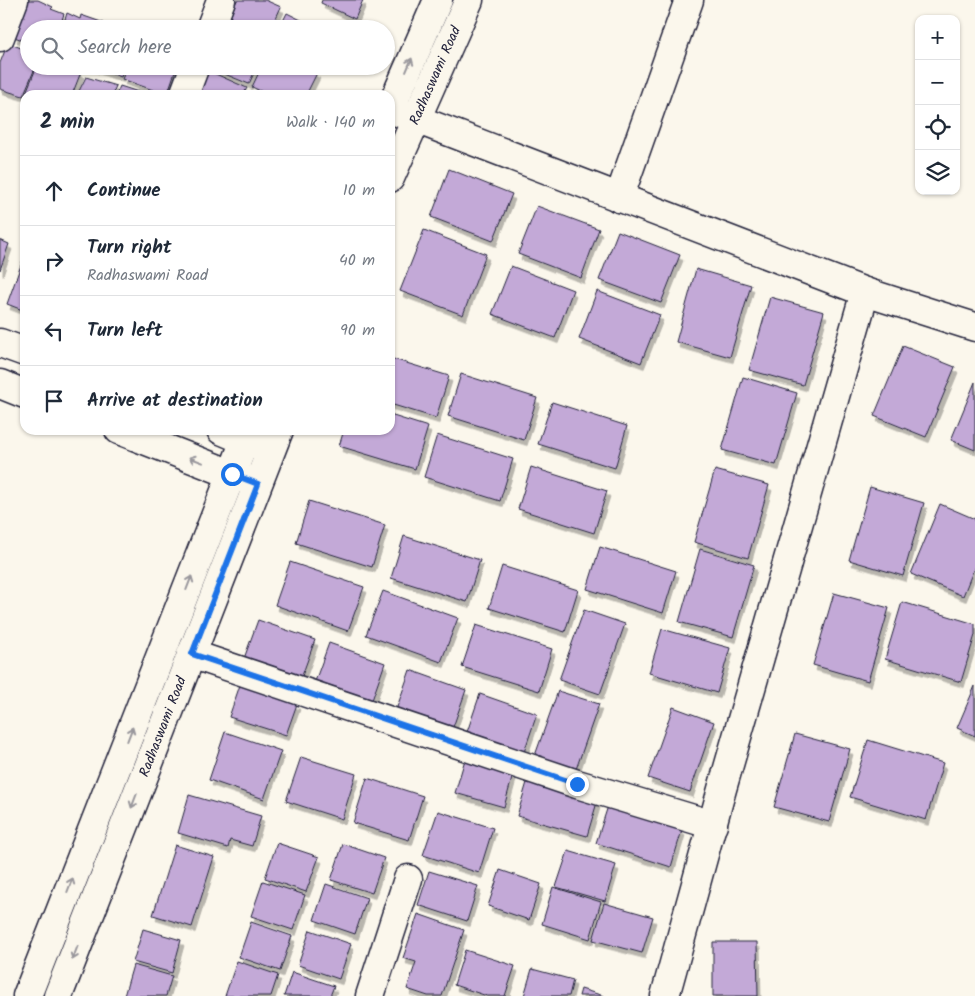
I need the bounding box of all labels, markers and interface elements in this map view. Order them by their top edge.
map controls [915,15,960,195]
button: + [915,15,960,60]
search box [20,20,395,75]
street label: Radhaswami Road [404,22,467,129]
text: Search here [78,33,172,63]
icon: search [38,34,66,62]
one-way arrow [404,58,414,73]
button: − [915,60,960,105]
button: locate [915,105,960,150]
text: 2 min [40,106,95,139]
text: Walk · 140 m [286,110,375,135]
button: layers [915,150,960,195]
text: Continue [87,176,160,206]
icon: ahead [40,177,68,205]
text: 10 m [343,178,375,203]
text: Turn right [87,233,172,263]
icon: right [40,247,68,275]
text: 40 m [339,248,375,273]
text: Radhaswami Road [87,263,208,288]
text: Turn left [87,316,162,346]
icon: left [40,317,68,345]
text: 90 m [340,318,375,343]
text: Arrive at destination [87,386,263,416]
icon: arrive [40,387,68,415]
one-way arrow [189,455,204,464]
route start [221,463,244,486]
one-way arrow [185,576,194,591]
street label: Radhaswami Road [134,672,193,780]
one-way arrow [126,727,135,742]
route end [566,773,589,796]
one-way arrow [129,793,138,808]
one-way arrow [66,878,76,893]
one-way arrow [70,944,79,960]

